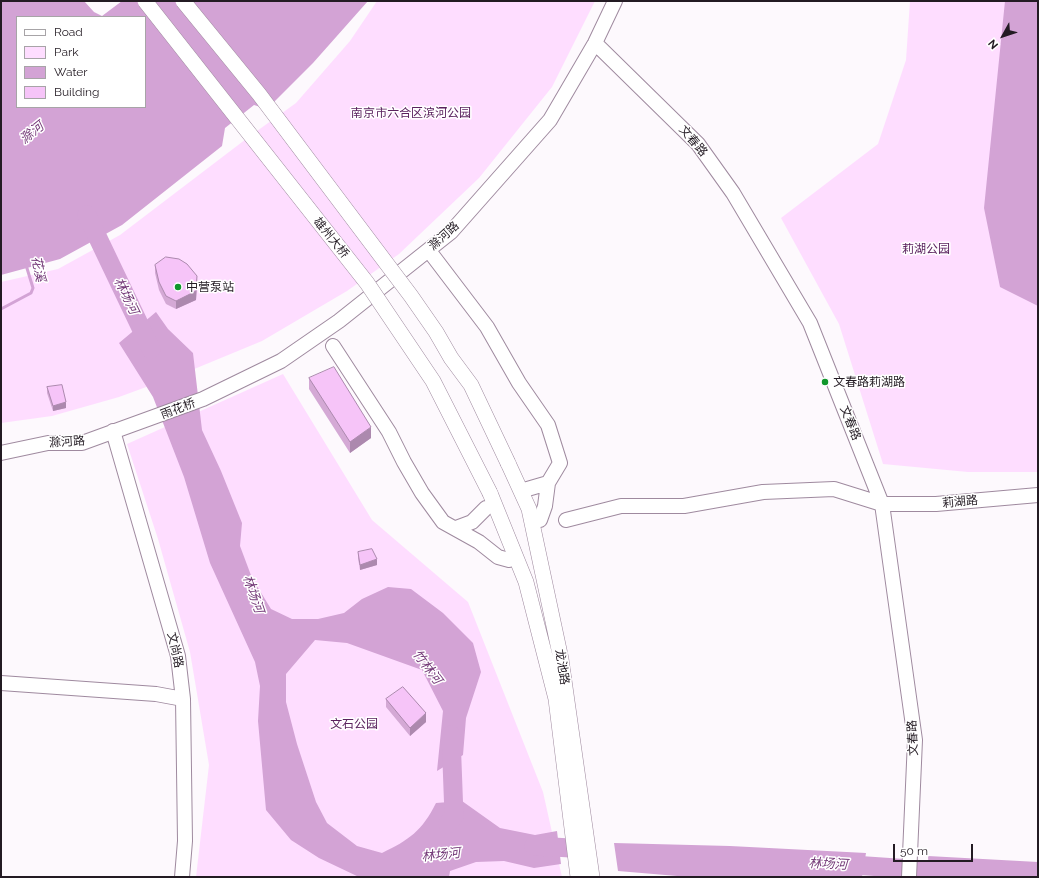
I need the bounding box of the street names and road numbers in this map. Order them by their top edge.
street label: 文春路 [676,123,710,159]
street label: 雄州大桥 [310,215,352,261]
street label: 滁河路 [426,219,462,253]
street label: 雨花桥 [159,396,197,422]
street label: 文春路 [837,404,863,442]
street label: 滁河路 [49,434,85,450]
street label: 莉湖路 [941,493,979,511]
street label: 文尚路 [164,631,186,669]
street label: 龙池路 [552,648,572,686]
street label: 文春路 [905,720,921,756]

